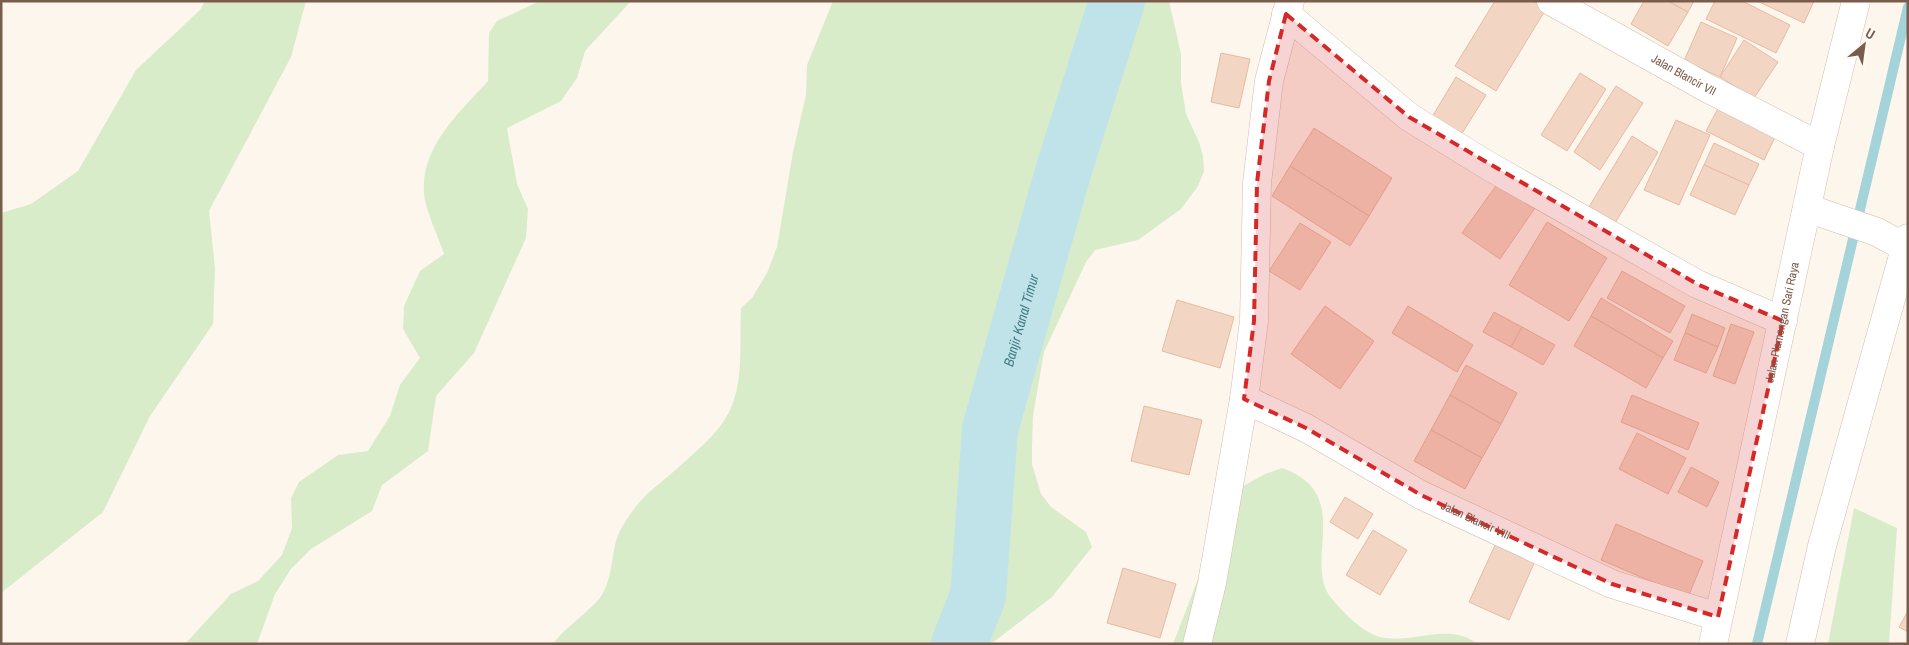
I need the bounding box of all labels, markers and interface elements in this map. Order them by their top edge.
north arrow [1839,20,1889,70]
text: U [1862,24,1878,44]
street label: Jalan Blancir VII [1648,51,1719,99]
street label: Jalan Plamongan Sari Raya [1761,260,1803,384]
water label: Banjir Kanal Timur [999,271,1043,369]
street label: Jalan Blancir VIII [1439,498,1513,544]

